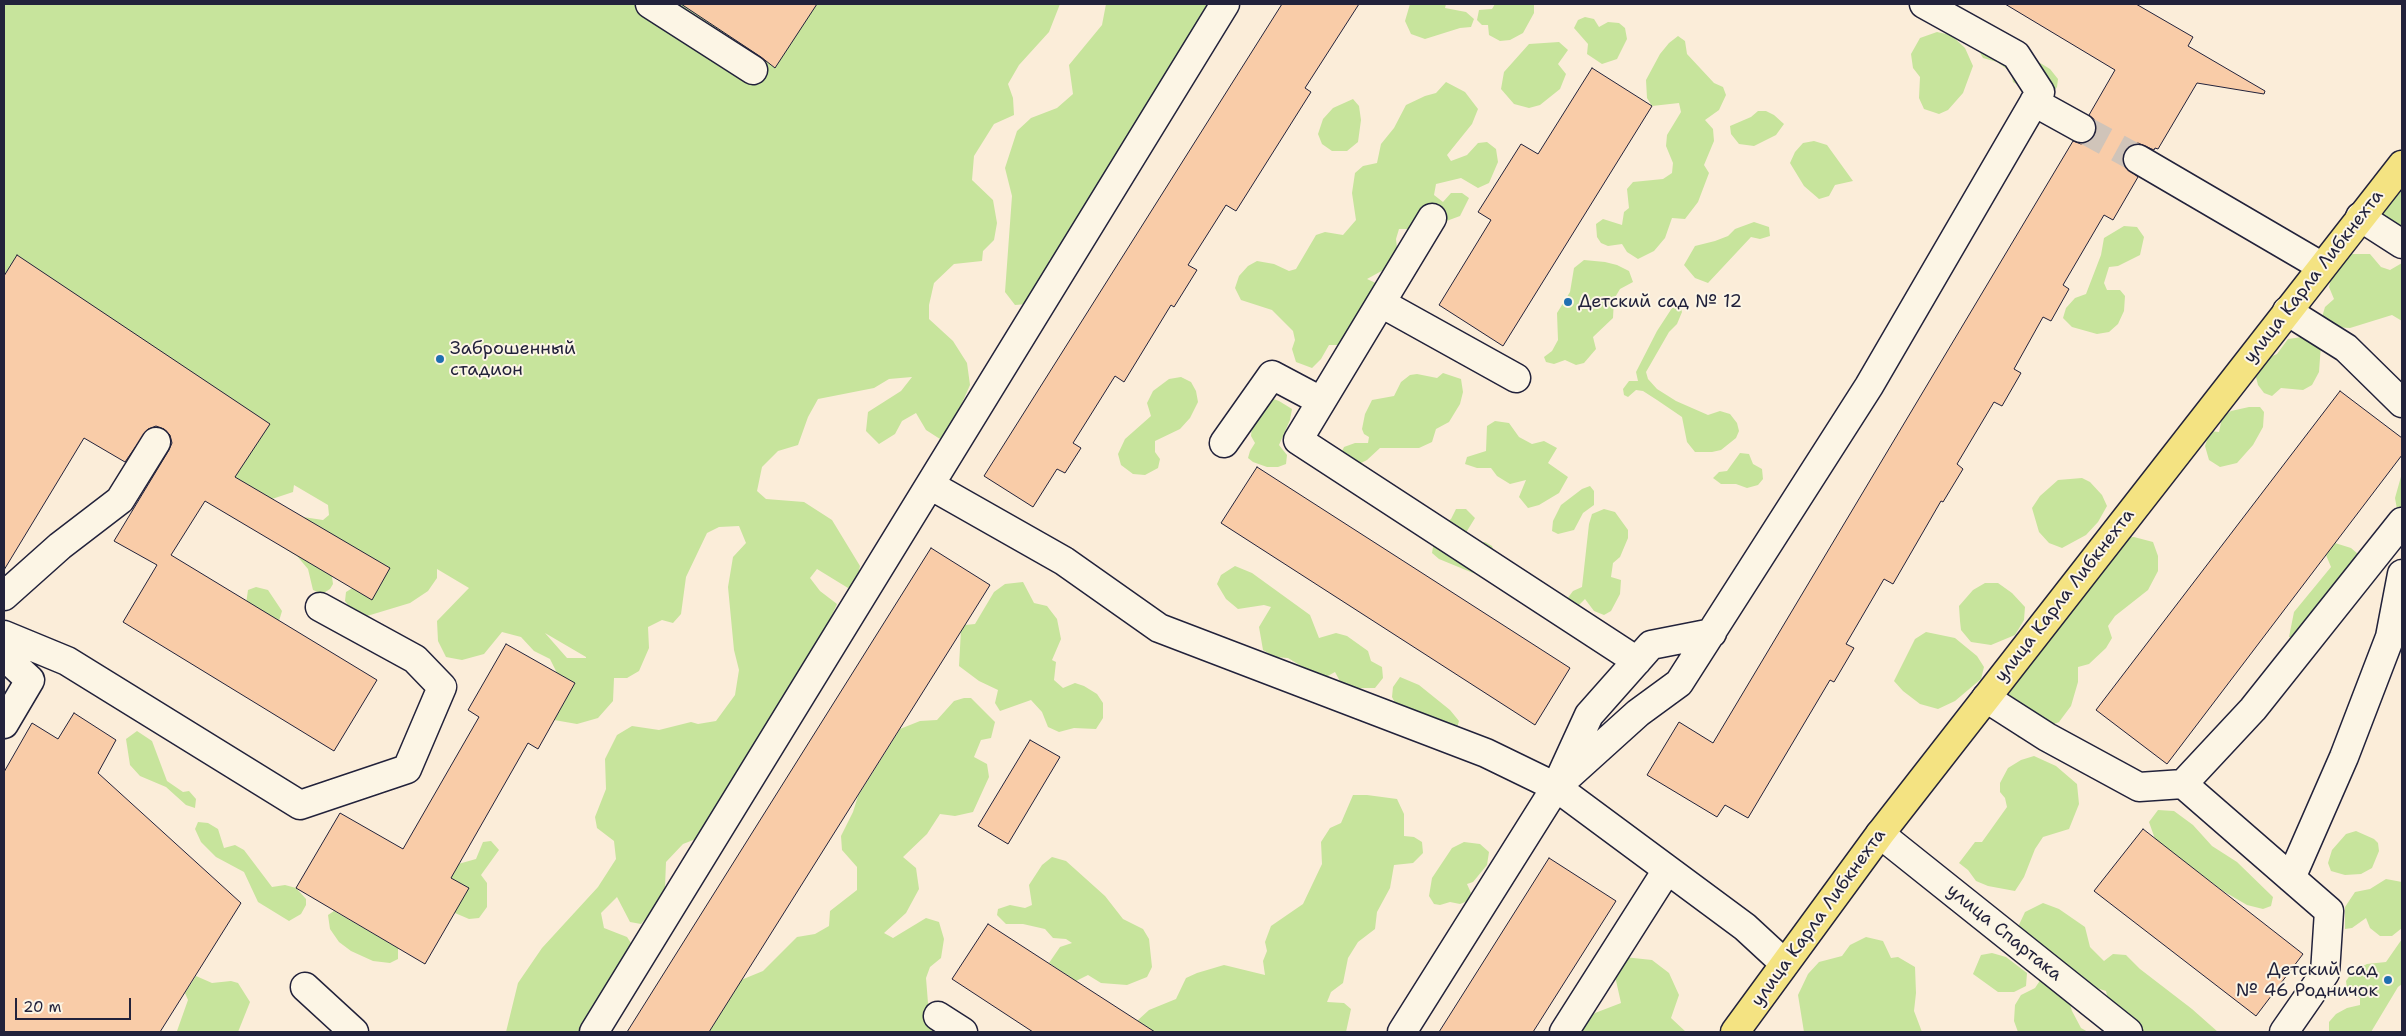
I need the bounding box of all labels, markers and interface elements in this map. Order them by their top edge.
street label: улица Карла Либкнехта [2240,186,2388,368]
place label: Детский сад № 12 [1578,291,1742,313]
marker: Детский сад № 12 [1562,296,1574,308]
place label: Заброшенный стадион [450,338,576,380]
marker: Заброшенный стадион [434,353,446,365]
street label: улица Карла Либкнехта [1991,505,2139,687]
street label: улица Карла Либкнехта [1747,825,1891,1011]
street label: улица Спартака [1942,880,2066,986]
place label: Детский сад № 46 Родничок [2236,959,2378,1002]
marker: Детский сад № 46 Родничок [2382,974,2394,986]
scale bar [18,988,134,1020]
text: 20 m [23,997,62,1017]

